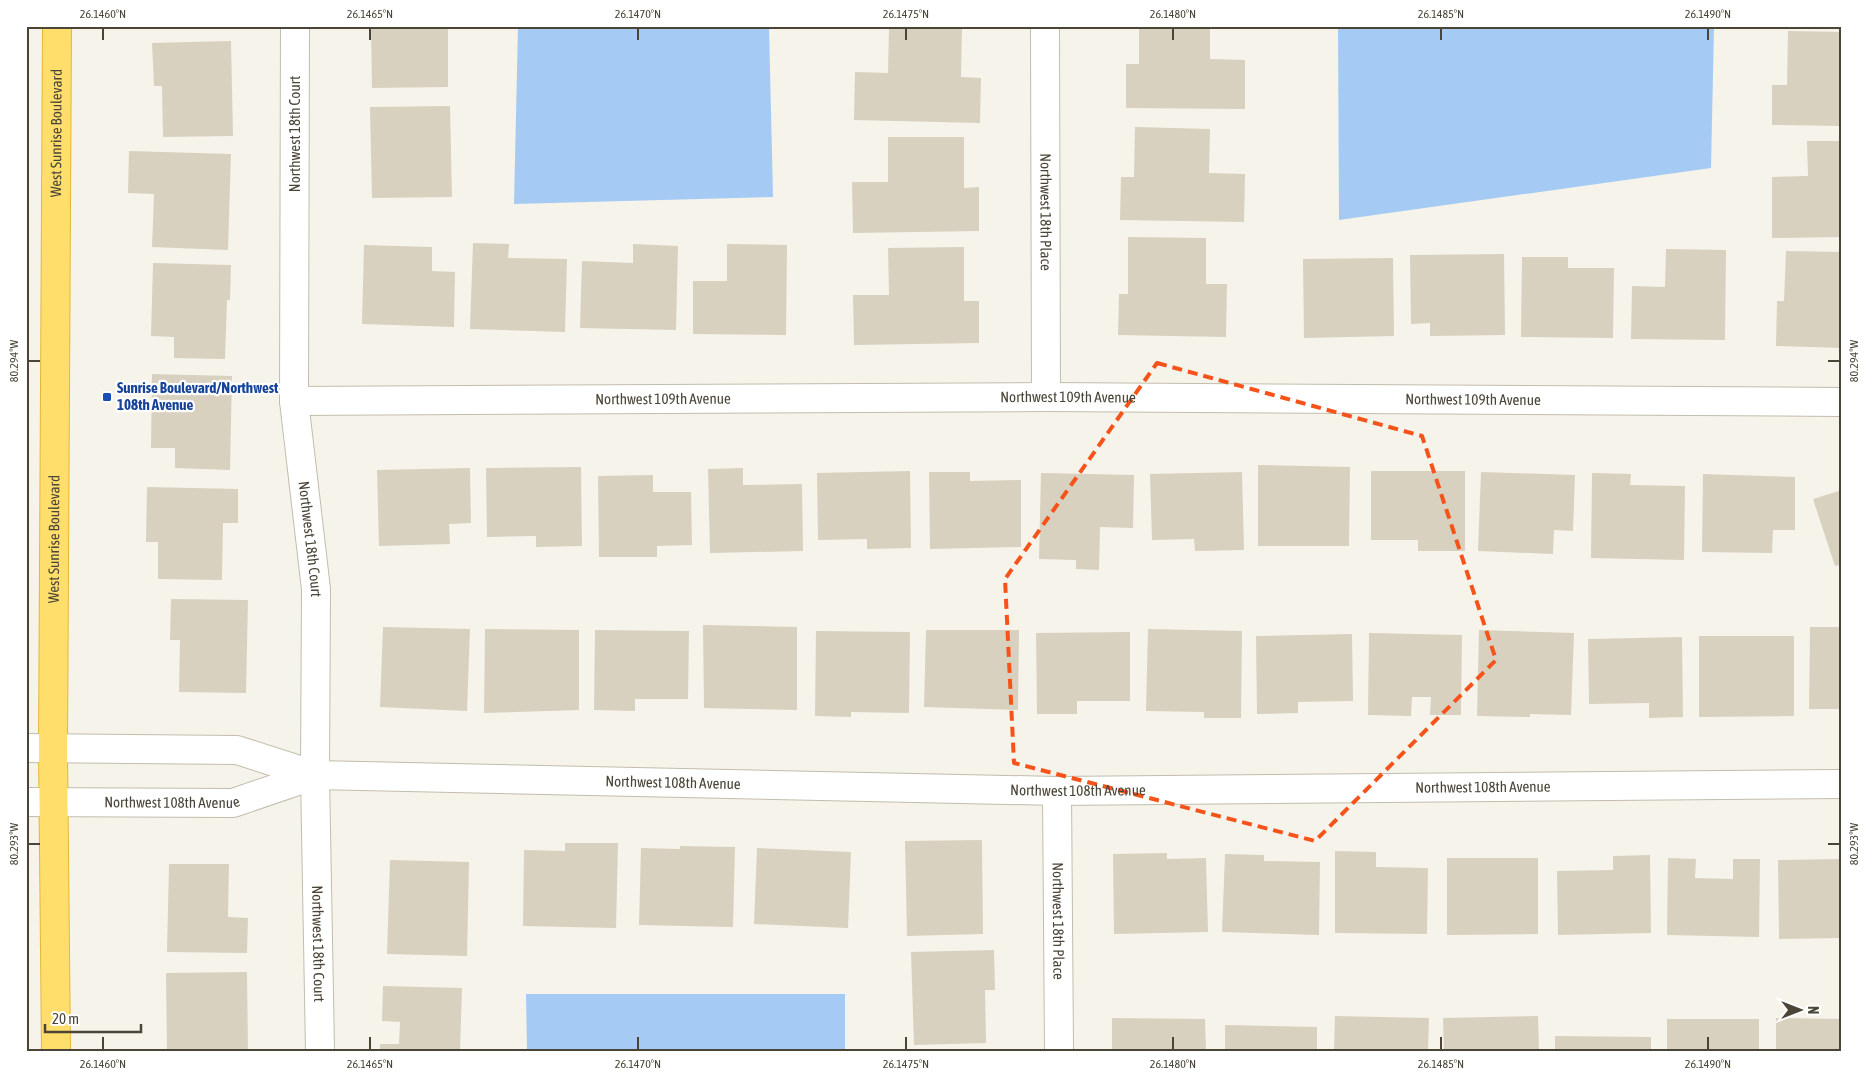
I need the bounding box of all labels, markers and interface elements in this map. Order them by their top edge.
text: 26.1460°N [80,7,126,21]
text: 26.1465°N [347,7,393,21]
text: 26.1470°N [615,7,661,21]
text: 26.1475°N [883,7,929,21]
text: 26.1480°N [1150,7,1196,21]
text: 26.1485°N [1418,7,1464,21]
text: 26.1490°N [1685,7,1731,21]
street label: West Sunrise Boulevard [47,69,65,197]
street label: Northwest 18th Court [286,76,303,192]
street label: Northwest 18th Place [1037,153,1055,271]
text: 80.294°W [7,340,21,382]
text: 80.294°W [1847,340,1861,382]
place label: Sunrise Boulevard/Northwest 108th Avenue [117,379,279,413]
street label: Northwest 109th Avenue [1000,388,1136,406]
street label: Northwest 109th Avenue [595,390,731,407]
street label: Northwest 109th Avenue [1405,390,1541,408]
marker: Sunrise Boulevard/Northwest 108th Avenue [101,391,113,403]
street label: West Sunrise Boulevard [45,475,63,603]
street label: Northwest 18th Court [295,480,325,597]
street label: Northwest 108th Avenue [605,772,741,792]
street label: Northwest 108th Avenue [1415,778,1551,796]
street label: Northwest 108th Avenue [1010,781,1146,799]
street label: Northwest 108th Avenue [104,792,242,811]
text: 80.293°W [7,823,21,865]
text: 80.293°W [1847,823,1861,865]
street label: Northwest 18th Place [1050,862,1067,980]
street label: Northwest 18th Court [309,885,328,1002]
north arrow [1776,984,1826,1034]
scale bar [45,1002,141,1034]
text: N [1805,1006,1821,1014]
text: 20 m [52,1010,79,1027]
text: 26.1460°N [80,1057,126,1071]
text: 26.1465°N [347,1057,393,1071]
text: 26.1470°N [615,1057,661,1071]
text: 26.1475°N [883,1057,929,1071]
text: 26.1480°N [1150,1057,1196,1071]
text: 26.1485°N [1418,1057,1464,1071]
text: 26.1490°N [1685,1057,1731,1071]

